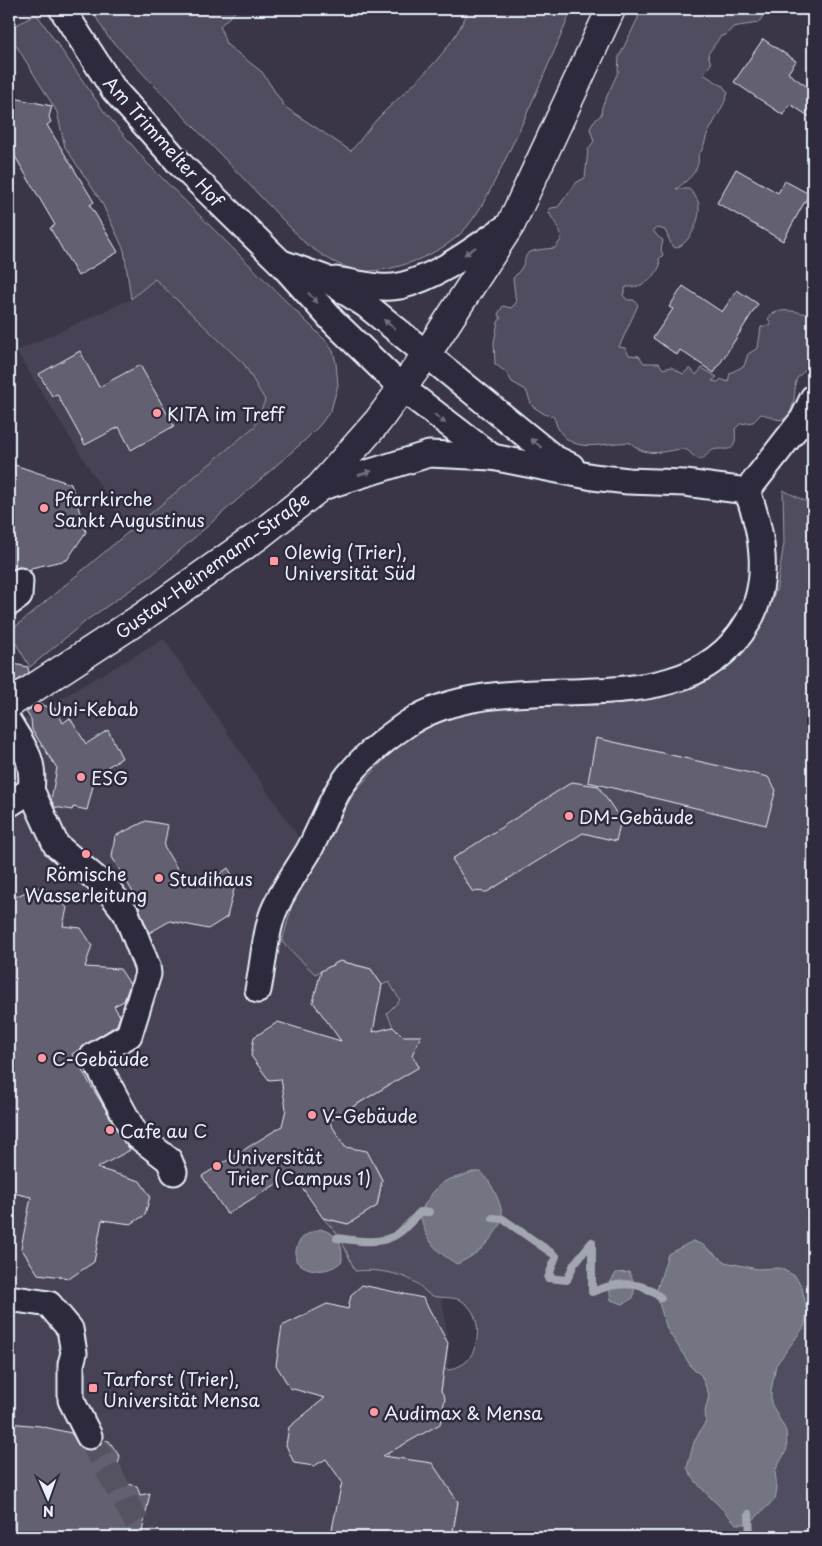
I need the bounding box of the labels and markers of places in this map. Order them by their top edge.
place label: KITA im Treff [167,400,286,427]
marker: KITA im Treff [151,407,163,419]
place label: Pfarrkirche Sankt Augustinus [54,485,205,533]
marker: Pfarrkirche Sankt Augustinus [38,502,50,514]
place label: Olewig (Trier), Universität Süd [284,538,416,586]
marker: Olewig (Trier), Universität Süd [268,555,280,567]
place label: Uni-Kebab [48,695,138,722]
marker: Uni-Kebab [32,702,44,714]
place label: ESG [91,764,128,791]
marker: ESG [75,771,87,783]
place label: DM-Gebäude [579,803,694,830]
marker: DM-Gebäude [563,810,575,822]
marker: Römische Wasserleitung [80,848,92,860]
place label: Römische Wasserleitung [25,860,147,908]
place label: Studihaus [169,865,253,892]
marker: Studihaus [153,872,165,884]
place label: C-Gebäude [52,1045,149,1072]
marker: C-Gebäude [36,1052,48,1064]
place label: V-Gebäude [322,1102,418,1129]
marker: V-Gebäude [306,1109,318,1121]
place label: Cafe au C [120,1117,207,1144]
marker: Cafe au C [104,1124,116,1136]
place label: Universität Trier (Campus 1) [227,1143,371,1191]
marker: Universität Trier (Campus 1) [211,1160,223,1172]
place label: Tarforst (Trier), Universität Mensa [103,1365,261,1413]
marker: Tarforst (Trier), Universität Mensa [87,1382,99,1394]
place label: Audimax & Mensa [384,1399,543,1426]
marker: Audimax & Mensa [368,1406,380,1418]

